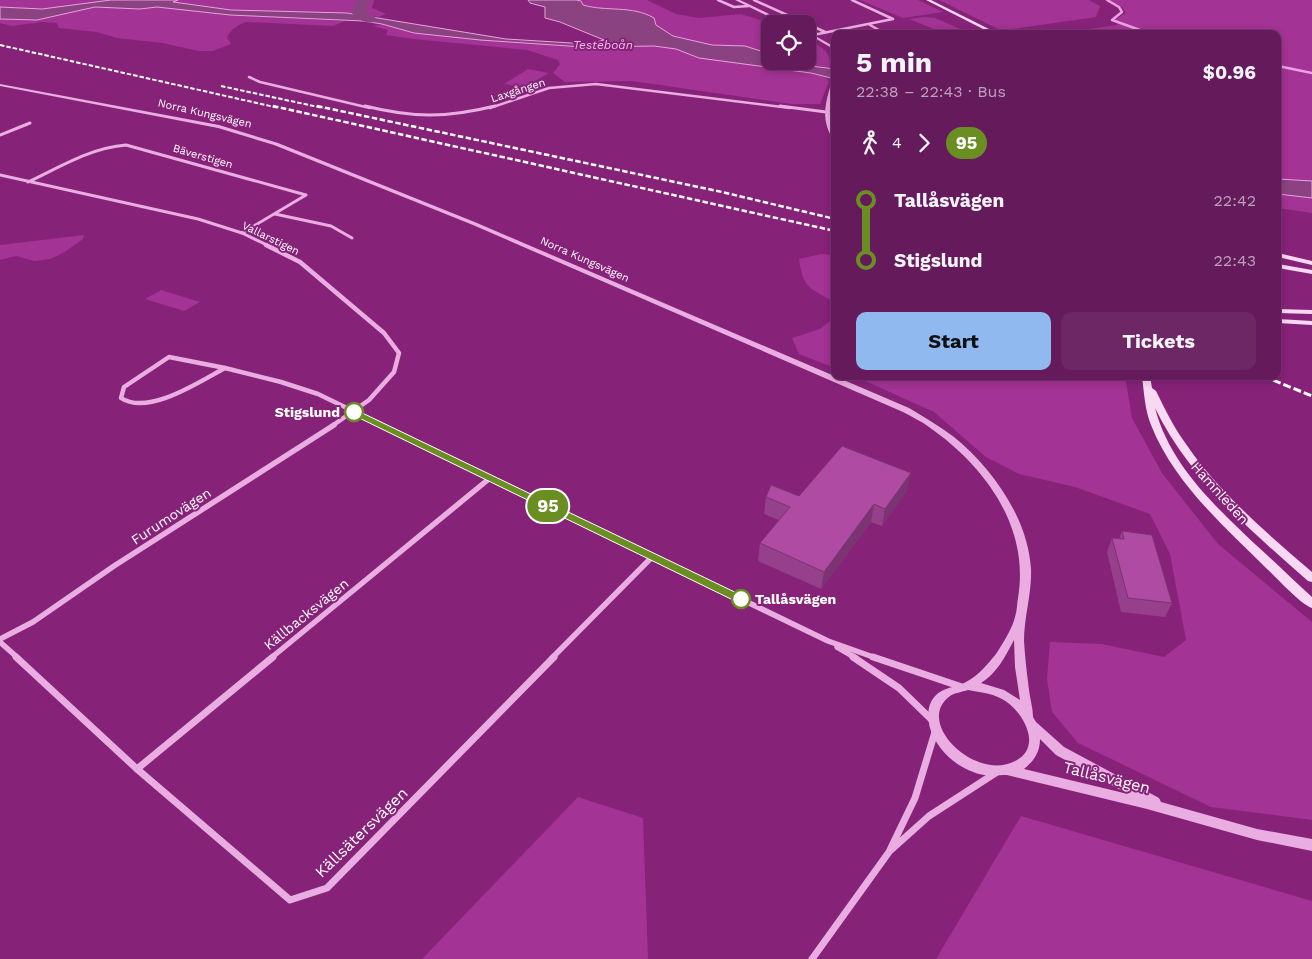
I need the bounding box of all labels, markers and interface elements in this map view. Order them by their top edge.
map controls [761,15,816,70]
button: locate [761,15,816,70]
water label: Testeboån [573,38,633,52]
text: 5 min [856,46,932,79]
text: $0.96 [1203,61,1256,84]
street label: Laxgången [489,76,547,105]
text: 22:38 – 22:43 · Bus [856,82,1006,101]
street label: Norra Kungsvägen [157,96,253,131]
icon: walk [856,129,884,157]
icon: forward [910,129,938,157]
text: 95 [956,132,977,153]
text: 4 [892,133,902,152]
street label: Bäverstigen [171,142,234,171]
text: Tallåsvägen [894,189,1004,212]
text: 22:42 [1214,191,1256,210]
street label: Vallarstigen [240,219,302,258]
street label: Norra Kungsvägen [538,234,631,285]
text: Stigslund [894,249,983,272]
text: 22:43 [1214,251,1256,270]
button: Start [856,312,1051,370]
button: Tickets [1061,312,1256,370]
marker: Stigslund [344,402,364,422]
place label: Stigslund [275,404,340,420]
street label: Hamnleden [1188,459,1252,527]
street label: Furumovägen [128,484,214,548]
line badge: 95 [526,490,570,522]
text: 95 [537,495,559,516]
street label: Källbacksvägen [260,575,352,653]
marker: Tallåsvägen [731,589,751,609]
place label: Tallåsvägen [755,591,836,607]
street label: Tallåsvägen [1061,758,1152,797]
street label: Källsätersvägen [311,783,412,881]

